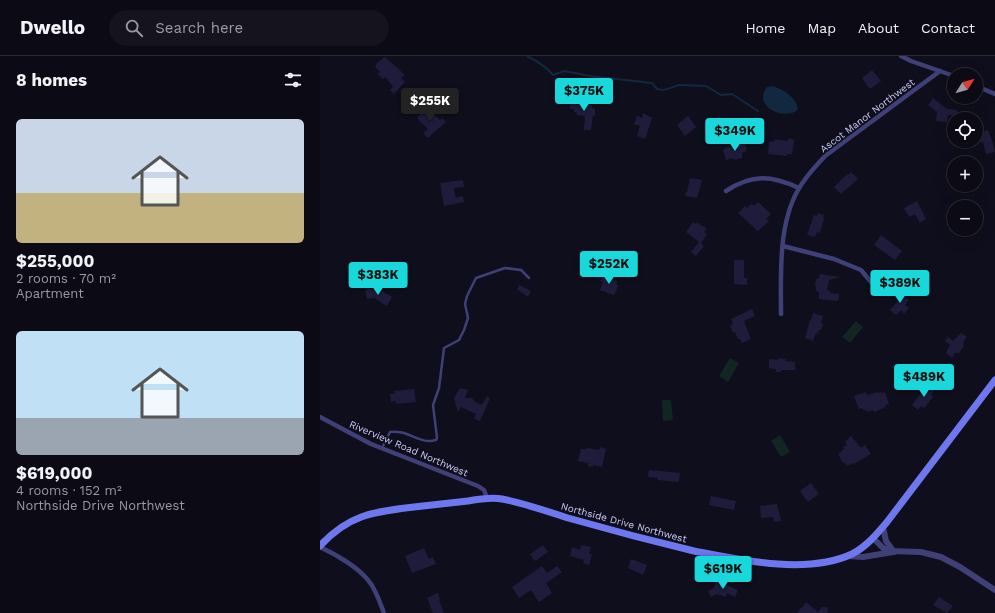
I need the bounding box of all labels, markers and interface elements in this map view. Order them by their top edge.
search box [109,10,389,46]
text: Dwello [20,16,85,39]
icon: search [123,17,145,39]
text: Search here [155,19,243,37]
text: Home [745,20,785,36]
text: Map [807,20,836,36]
text: About [858,20,899,36]
text: Contact [921,20,975,36]
north arrow [947,68,983,104]
map controls [947,68,983,236]
icon: filters [282,69,304,91]
text: 8 homes [16,70,87,90]
street label: Ascot Manor Northwest [818,76,917,154]
pin: $375K [556,78,612,112]
text: $375K [564,83,604,98]
pin: $255K [402,88,458,122]
text: $255K [410,93,450,108]
button: locate [947,112,983,148]
pin: $349K [707,118,763,152]
text: $349K [714,123,756,138]
icon: home [124,145,196,217]
button: + [947,156,983,192]
button: − [947,200,983,236]
text: $255,000 [16,251,94,271]
pin: $252K [581,251,637,285]
text: $252K [589,256,629,271]
pin: $383K [350,262,406,296]
text: $383K [358,267,398,282]
pin: $389K [872,270,928,304]
text: 2 rooms · 70 m² [16,271,116,286]
text: $389K [879,275,921,290]
text: Apartment [16,286,84,301]
icon: home [124,357,196,429]
pin: $489K [896,364,952,398]
text: $489K [903,369,945,384]
street label: Riverview Road Northwest [348,418,471,479]
text: $619,000 [16,463,92,483]
text: 4 rooms · 152 m² [16,483,122,498]
text: Northside Drive Northwest [16,498,185,513]
street label: Northside Drive Northwest [560,500,689,545]
pin: $619K [695,556,751,590]
text: $619K [704,561,742,576]

